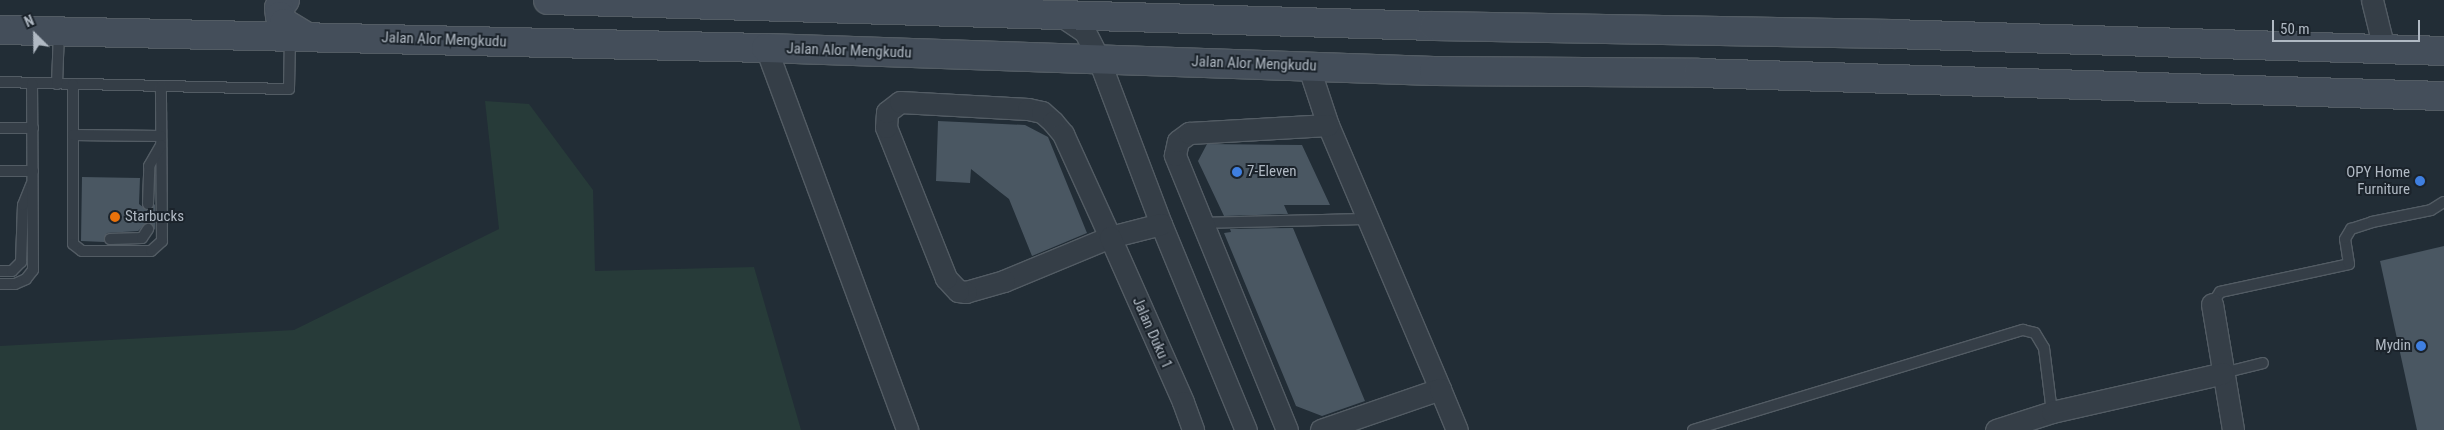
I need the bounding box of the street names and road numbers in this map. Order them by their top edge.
street label: Jalan Alor Mengkudu [381,29,507,51]
street label: Jalan Alor Mengkudu [786,40,912,62]
street label: Jalan Alor Mengkudu [1191,53,1317,75]
street label: Jalan Duku 1 [1128,294,1176,372]

